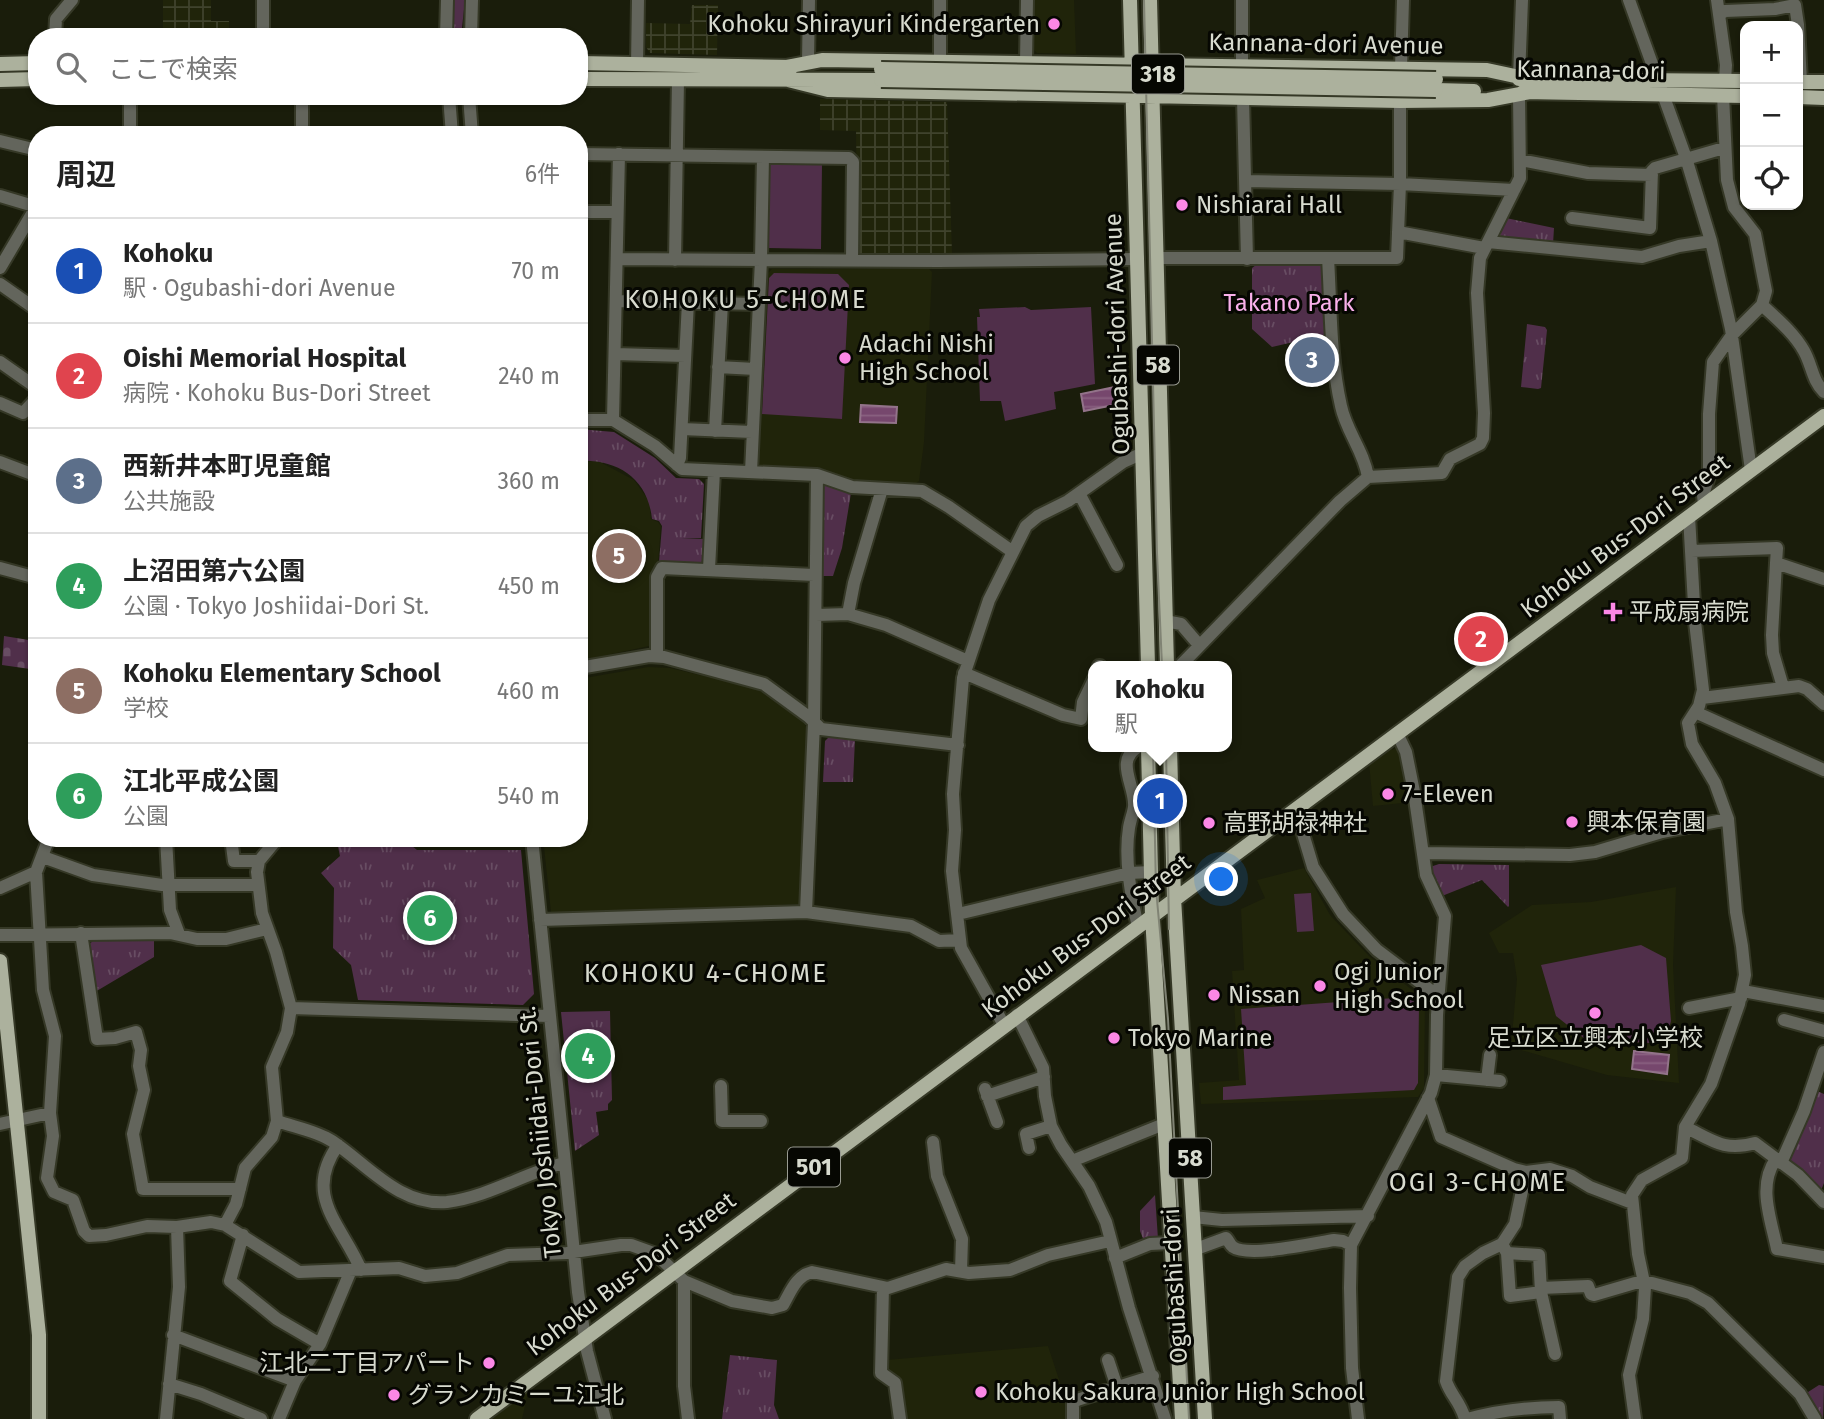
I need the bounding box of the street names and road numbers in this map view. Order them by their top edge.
street label: Kannana-dori Avenue [1208,28,1444,60]
road number: 318 [1132,54,1184,94]
street label: Kannana-dori [1516,55,1666,85]
street label: Ogubashi-dori Avenue [1099,213,1135,455]
road number: 58 [1137,346,1179,384]
street label: Kohoku Bus-Dori Street [1515,448,1735,624]
street label: Kohoku Bus-Dori Street [976,848,1196,1024]
street label: Tokyo Joshiidai-Dori St. [513,1005,567,1259]
road number: 58 [1169,1138,1211,1177]
road number: 501 [788,1148,840,1186]
street label: Kohoku Bus-Dori Street [521,1186,741,1362]
street label: Ogubashi-dori [1157,1207,1193,1365]

